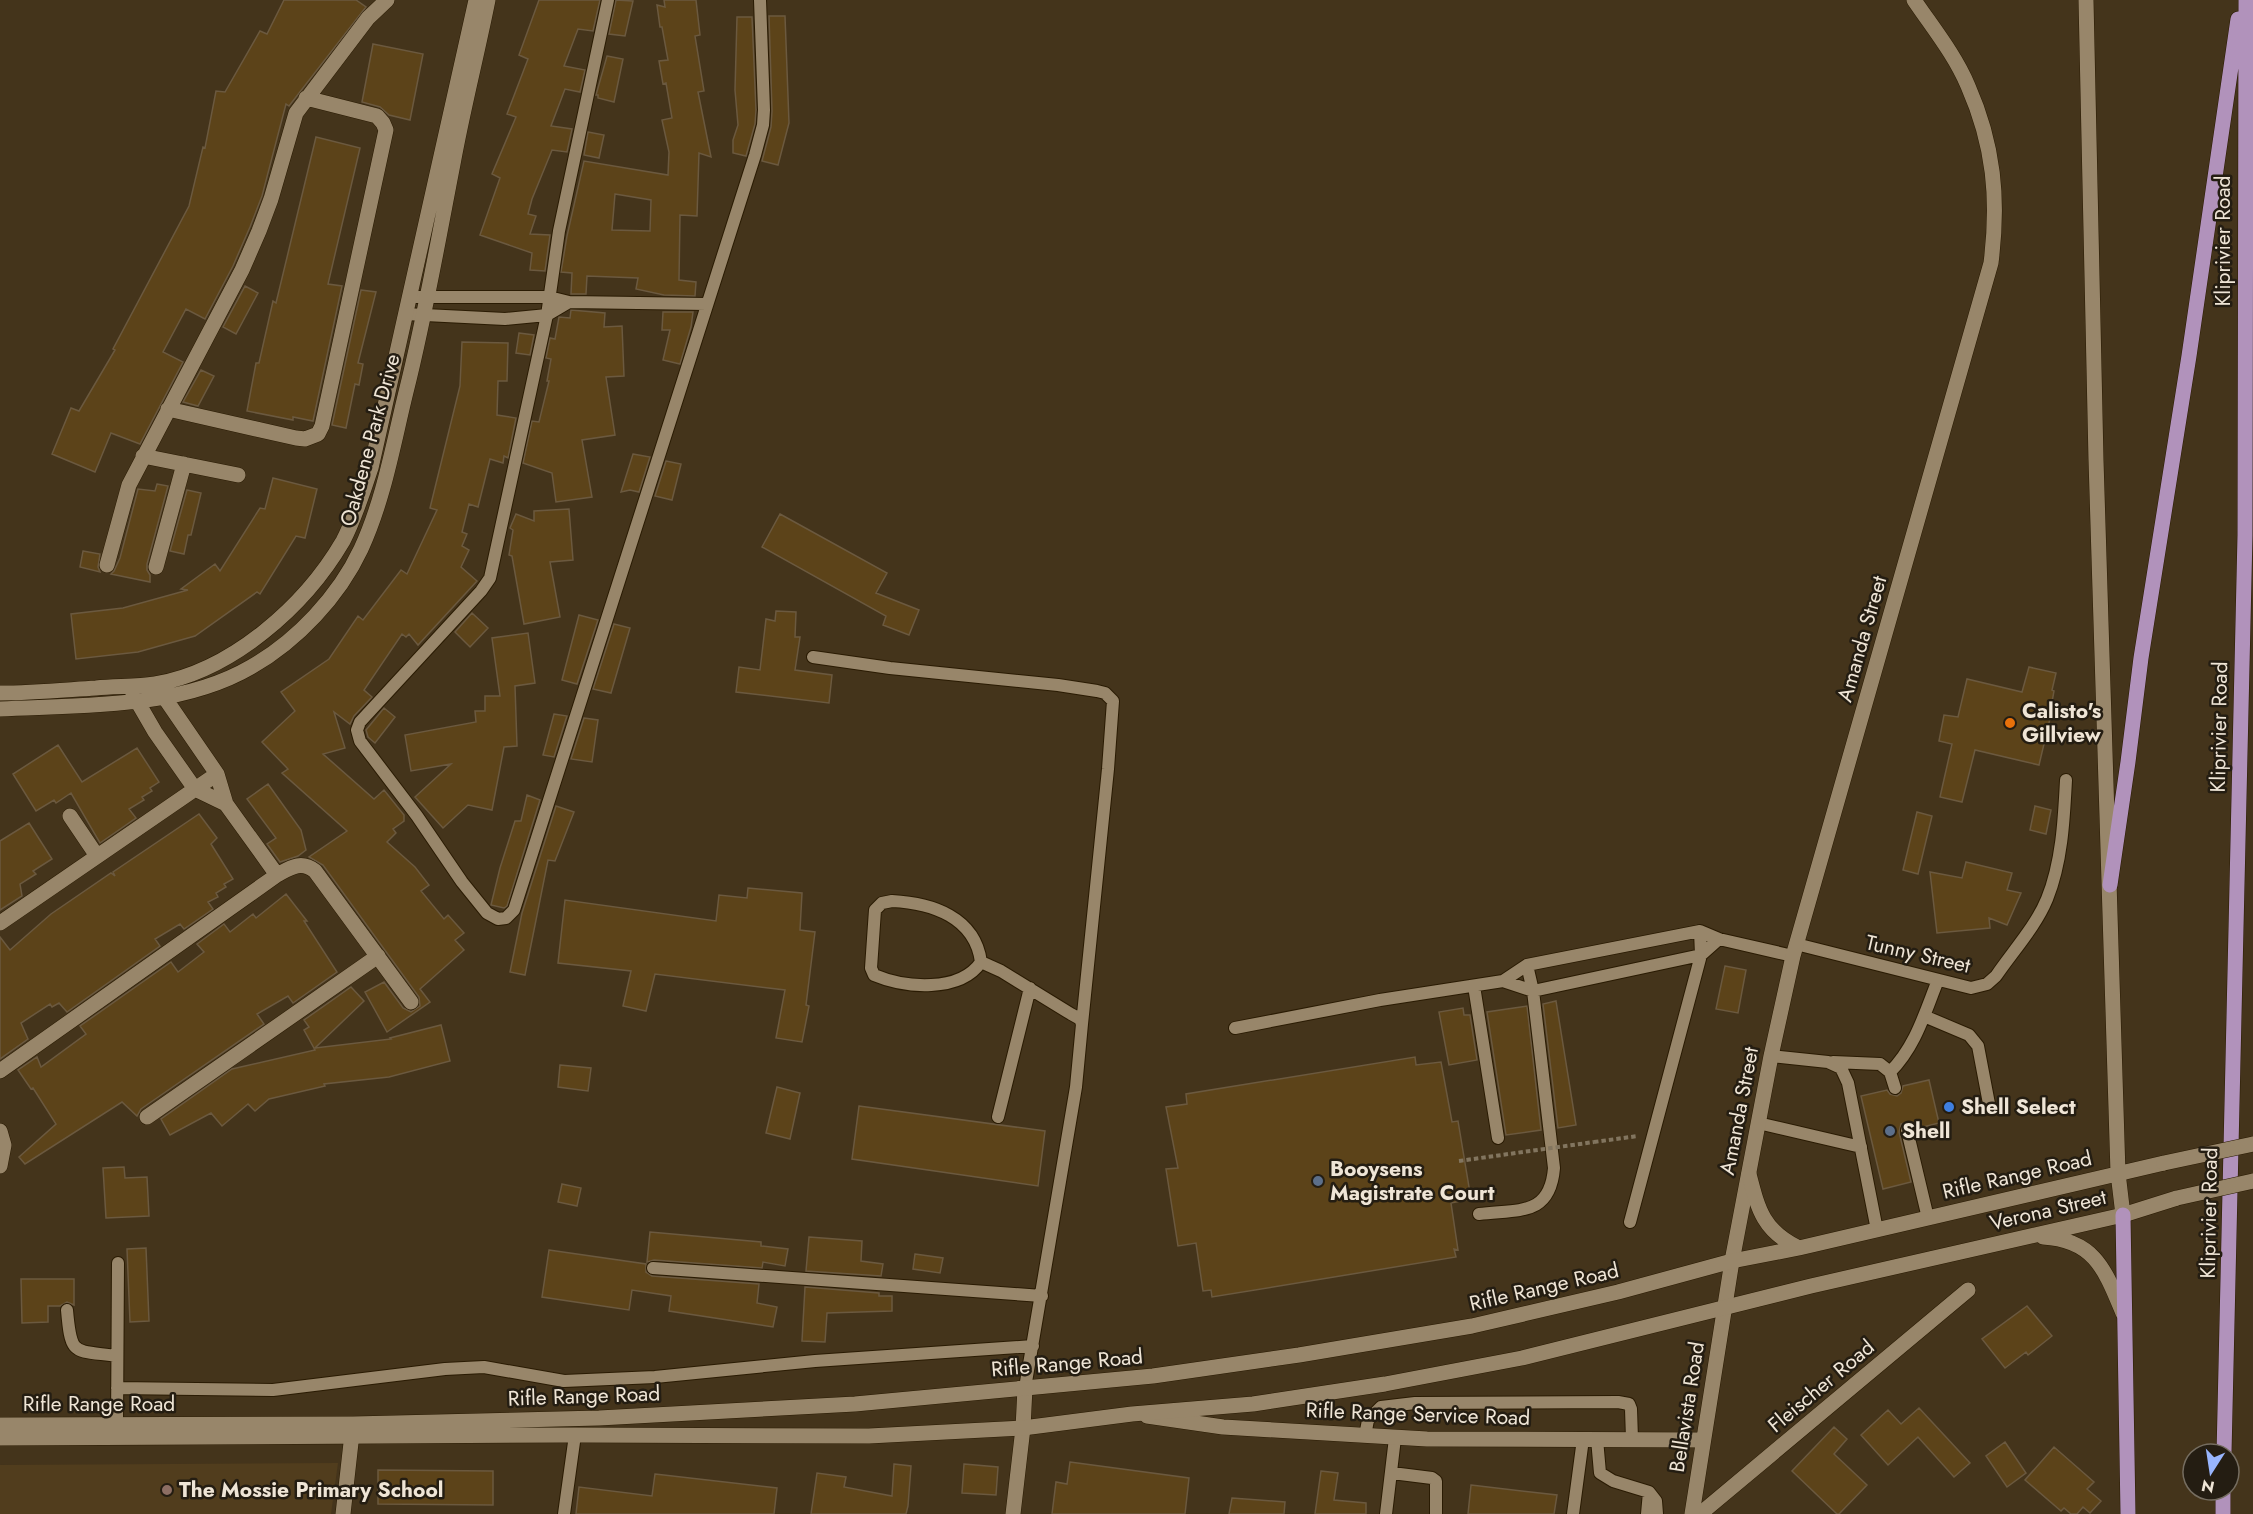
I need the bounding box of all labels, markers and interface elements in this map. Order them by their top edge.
street label: Kliprivier Road [2208,175,2238,307]
street label: Oakdene Park Drive [333,350,407,529]
street label: Amanda Street [1830,572,1894,706]
street label: Kliprivier Road [2203,661,2235,793]
place label: Calisto's Gillview [2022,696,2102,750]
marker: Calisto's Gillview [2003,716,2017,730]
street label: Tunny Street [1863,927,1973,981]
street label: Amanda Street [1712,1044,1766,1178]
place label: Shell Select [1961,1092,2076,1122]
marker: Shell Select [1942,1100,1956,1114]
place label: Shell [1902,1116,1950,1146]
marker: Shell [1883,1124,1897,1138]
street label: Rifle Range Road [1939,1143,2095,1207]
street label: Kliprivier Road [2193,1147,2225,1279]
place label: Booysens Magistrate Court [1330,1154,1495,1208]
marker: Booysens Magistrate Court [1311,1174,1325,1188]
street label: Verona Street [1987,1182,2109,1238]
street label: Rifle Range Road [1466,1255,1622,1319]
street label: Fleischer Road [1761,1332,1881,1440]
street label: Bellavista Road [1662,1339,1712,1475]
street label: Rifle Range Road [990,1341,1144,1385]
street label: Rifle Range Road [507,1378,661,1414]
street label: Rifle Range Road [23,1389,175,1419]
street label: Rifle Range Service Road [1305,1395,1531,1433]
north arrow [2181,1442,2241,1502]
text: N [2199,1474,2217,1499]
place label: The Mossie Primary School [179,1475,443,1505]
marker: The Mossie Primary School [160,1483,174,1497]

